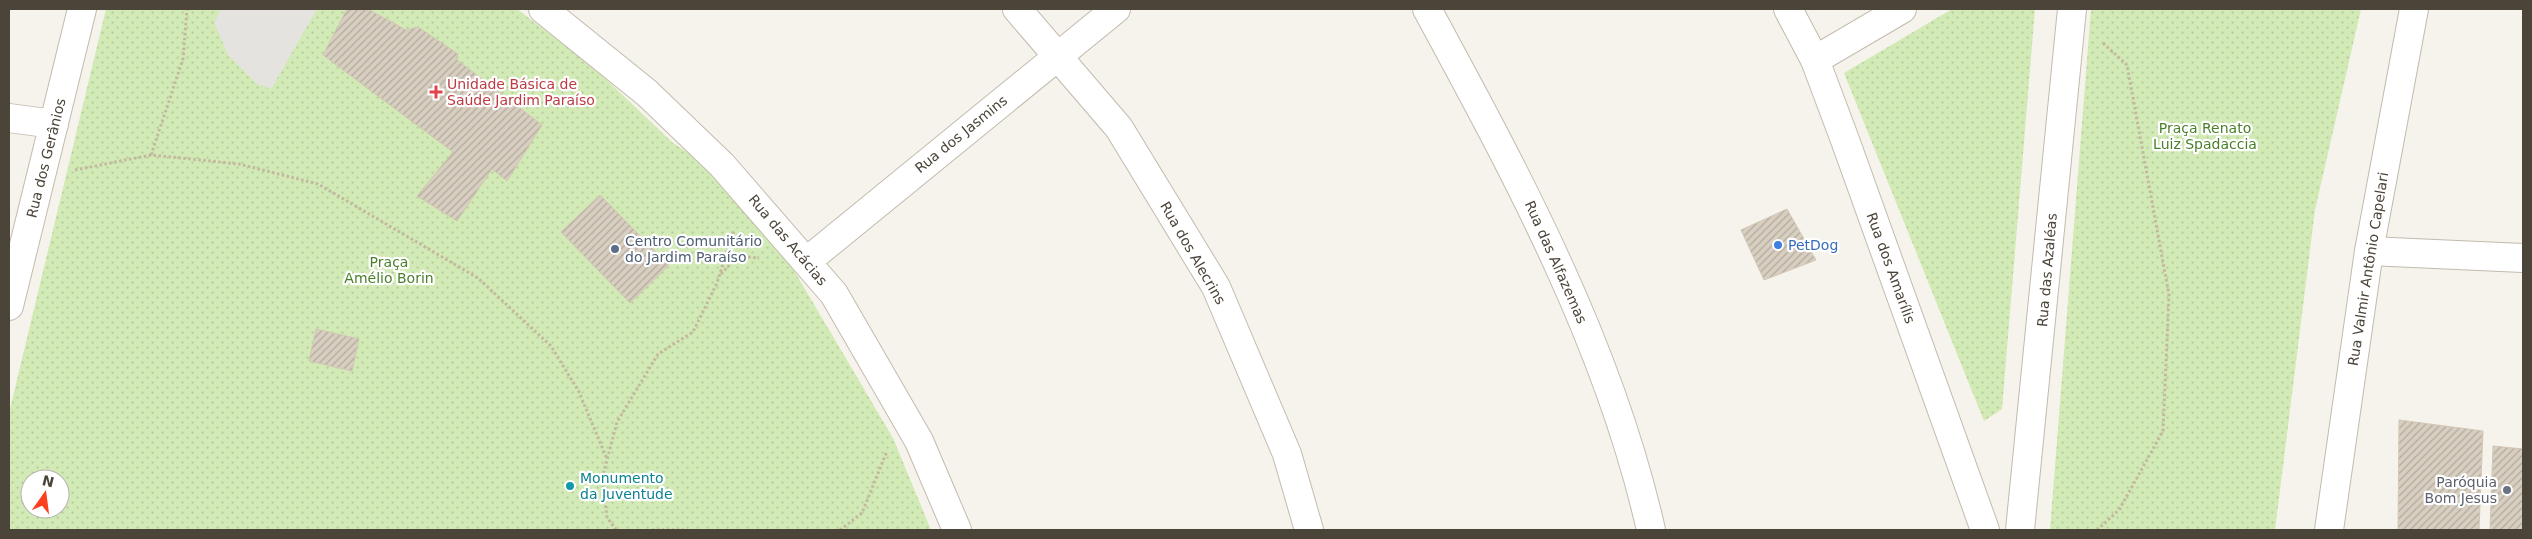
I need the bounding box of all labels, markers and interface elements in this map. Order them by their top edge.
place label: Unidade Básica de Saúde Jardim Paraíso [447,76,595,108]
marker: Unidade Básica de Saúde Jardim Paraíso [429,85,443,99]
street label: Rua dos Jasmins [912,92,1010,176]
street label: Rua dos Gerânios [23,97,69,219]
park label: Praça Renato Luiz Spadaccia [2153,120,2257,152]
street label: Rua Valmir Antônio Capelari [2345,171,2391,367]
street label: Rua das Acácias [745,191,831,289]
street label: Rua das Alfazemas [1522,198,1590,326]
street label: Rua dos Alecrins [1157,199,1229,307]
street label: Rua dos Amarílis [1864,210,1918,326]
street label: Rua das Azaléas [2034,212,2060,328]
place label: Centro Comunitário do Jardim Paraíso [625,233,762,265]
place label: PetDog [1788,237,1838,253]
marker: PetDog [1772,239,1784,251]
marker: Centro Comunitário do Jardim Paraíso [609,243,621,255]
park label: Praça Amélio Borin [344,254,434,286]
north arrow [20,469,70,519]
place label: Monumento da Juventude [580,470,673,502]
text: N [41,472,56,491]
place label: Paróquia Bom Jesus [2425,474,2497,506]
marker: Monumento da Juventude [564,480,576,492]
marker: Paróquia Bom Jesus [2501,484,2513,496]

